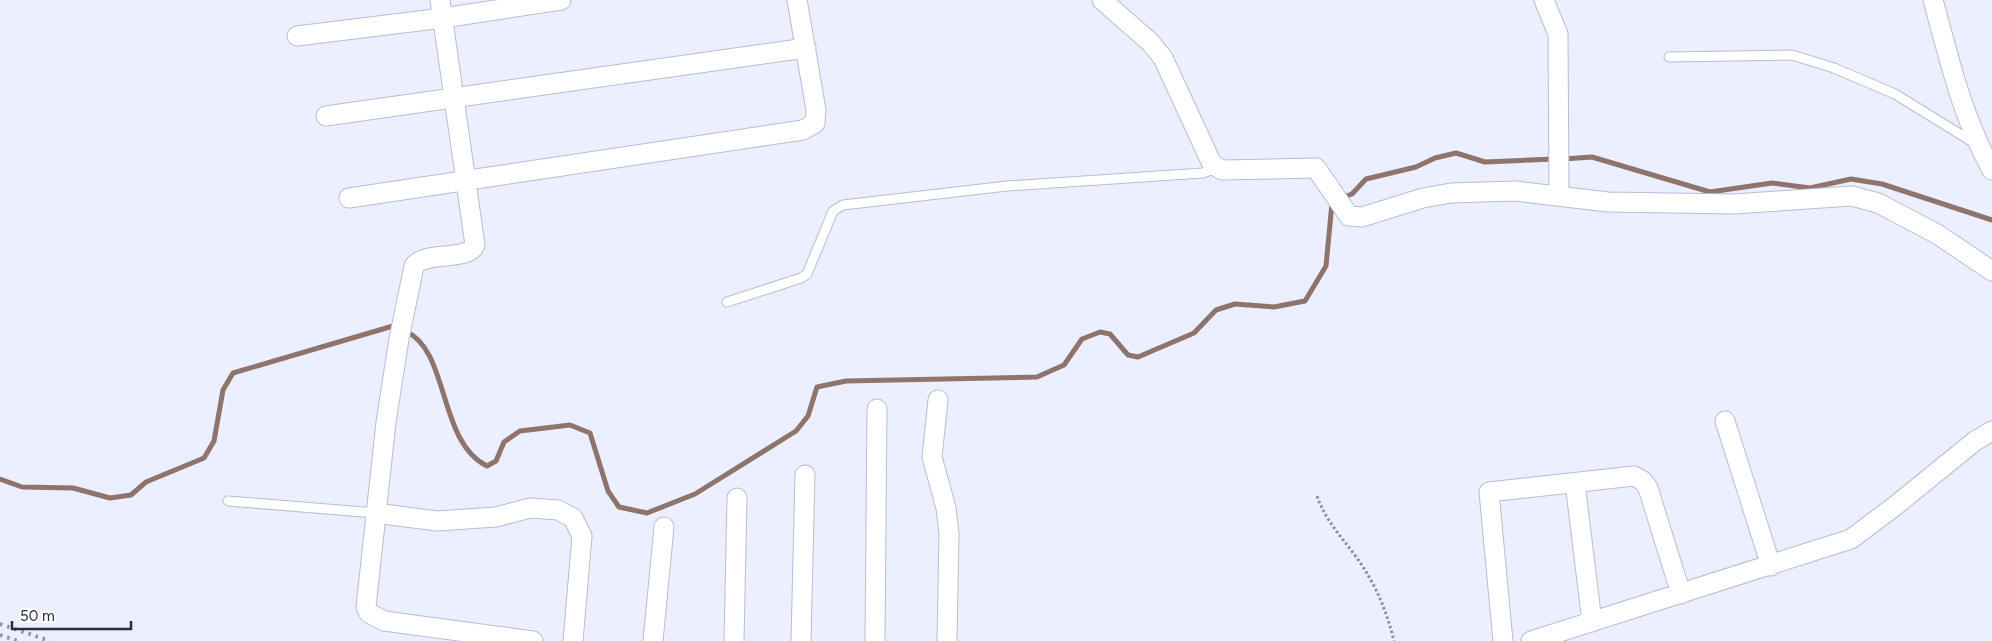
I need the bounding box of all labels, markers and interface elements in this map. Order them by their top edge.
scale bar [12,598,131,630]
text: 50 m [20,607,55,625]

